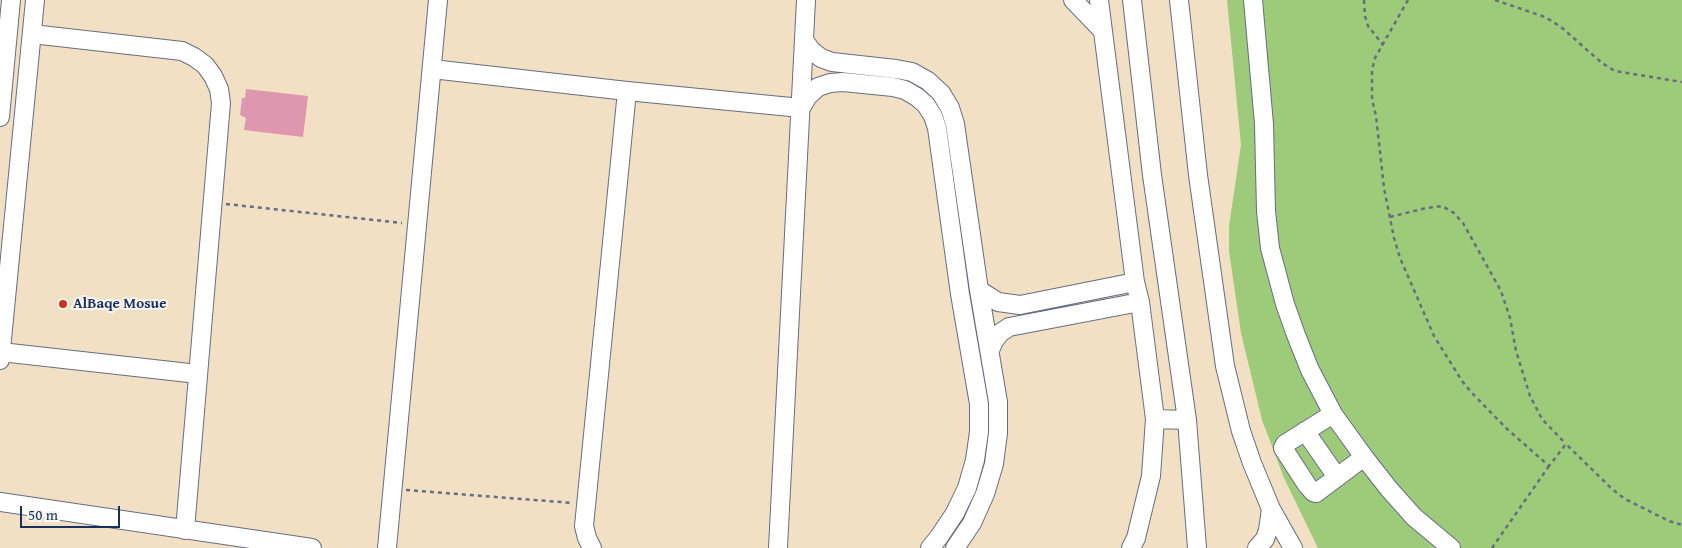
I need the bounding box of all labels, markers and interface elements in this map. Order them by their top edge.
place label: AlBaqe Mosue [73,295,167,313]
marker: AlBaqe Mosue [57,298,69,310]
scale bar [22,496,122,528]
text: 50 m [28,504,58,525]

